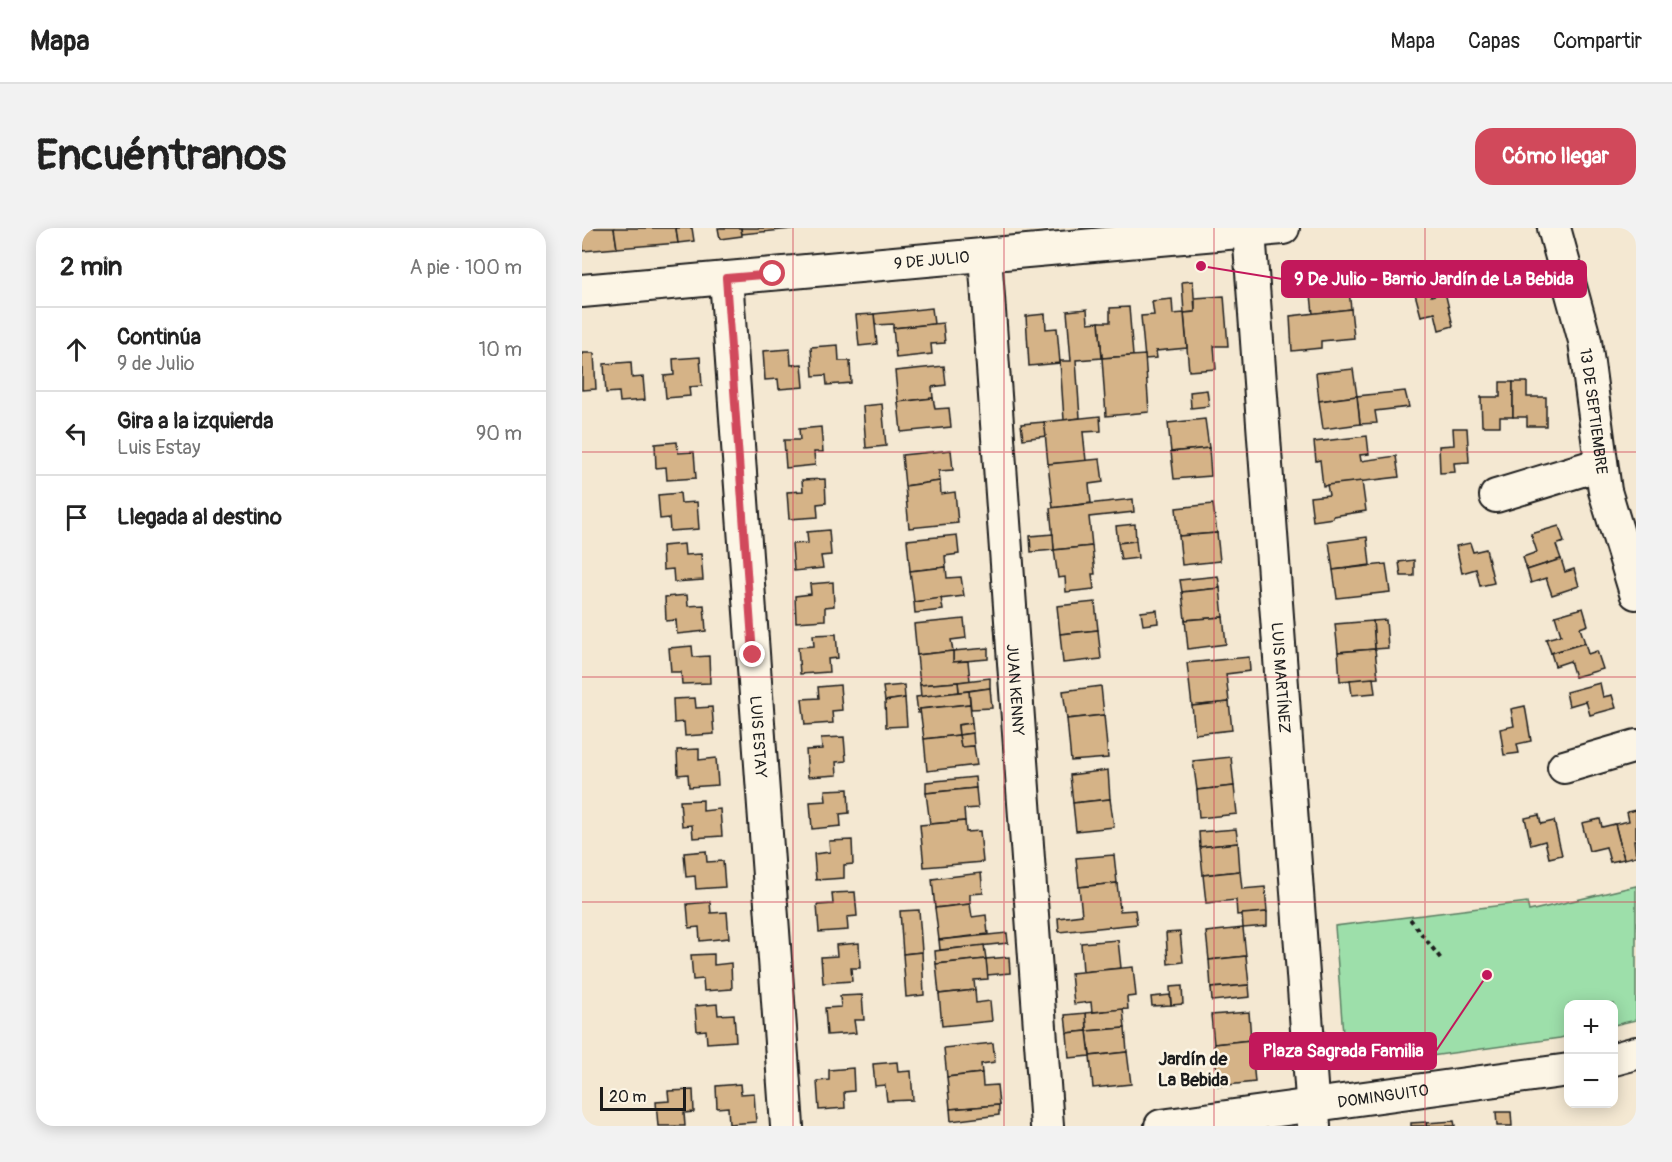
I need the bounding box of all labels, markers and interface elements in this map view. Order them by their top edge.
text: Mapa [30,24,89,59]
text: Mapa [1391,28,1435,55]
text: Capas [1468,28,1520,55]
text: Compartir [1553,28,1642,55]
button: Cómo llegar [1475,128,1636,185]
text: Encuéntranos [36,130,286,182]
street label: 9 DE JULIO [893,247,970,274]
text: 2 min [60,251,122,283]
text: A pie · 100 m [409,255,522,280]
route start [759,260,785,286]
callout: 9 De Julio - Barrio Jardín de La Bebida [1282,261,1586,297]
text: 9 De Julio - Barrio Jardín de La Bebida [1294,268,1574,291]
text: Continúa [117,323,201,351]
icon: ahead [60,333,93,366]
text: 10 m [478,337,522,362]
street label: 13 DE SEPTIEMBRE [1575,347,1612,476]
text: 9 de Julio [117,351,195,376]
text: Gira a la izquierda [117,407,274,435]
icon: left [60,417,93,450]
text: 90 m [476,421,522,446]
text: Luis Estay [117,435,200,460]
icon: arrive [60,501,93,534]
text: Llegada al destino [117,503,282,531]
street label: LUIS MARTÍNEZ [1266,621,1294,734]
route end [739,641,765,667]
street label: JUAN KENNY [1002,643,1028,737]
street label: LUIS ESTAY [745,695,771,779]
map controls [1564,1000,1618,1108]
button: + [1564,1000,1618,1054]
callout: Plaza Sagrada Familia [1250,1033,1436,1069]
text: Plaza Sagrada Familia [1262,1040,1424,1063]
district label: Jardín de La Bebida [1158,1048,1229,1092]
button: − [1564,1054,1618,1108]
street label: DOMINGUITO [1336,1080,1430,1113]
scale bar [600,1084,686,1112]
text: 20 m [609,1087,647,1107]

